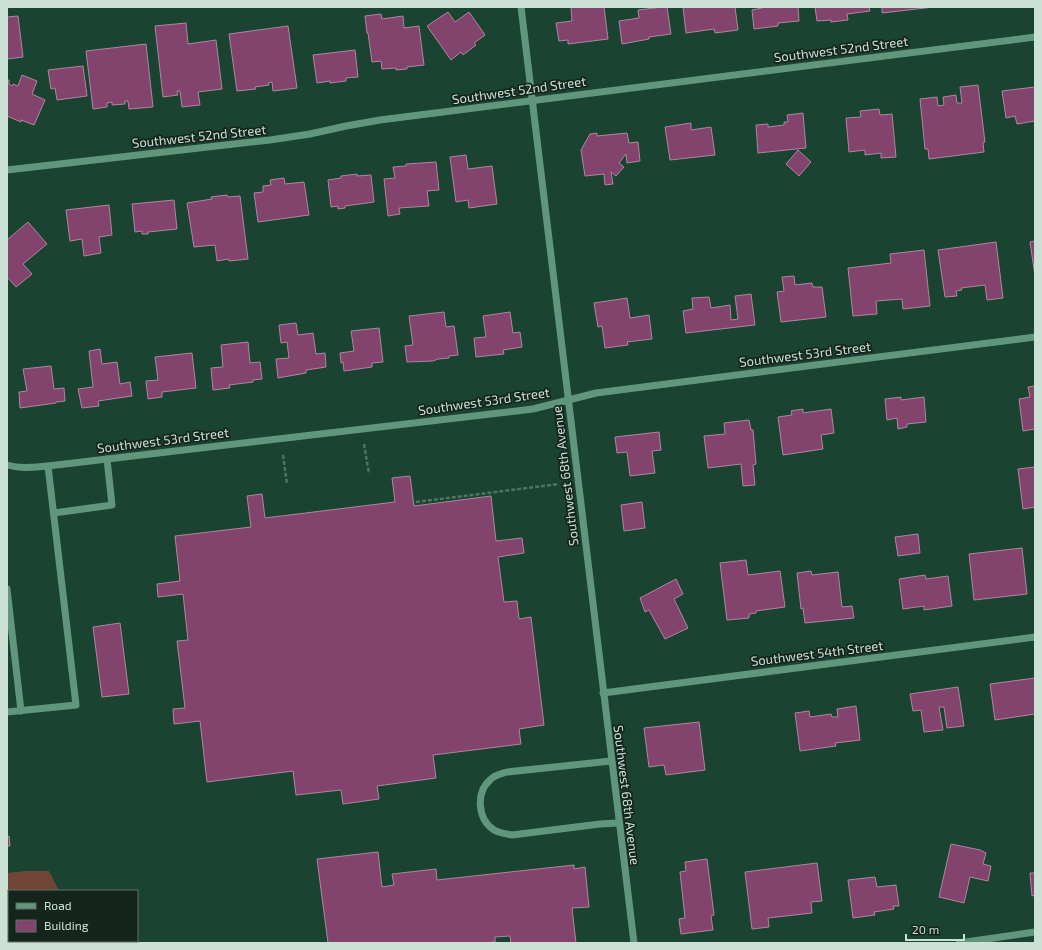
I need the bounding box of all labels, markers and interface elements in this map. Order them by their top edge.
street label: Southwest 52nd Street [773,33,909,65]
street label: Southwest 52nd Street [451,73,587,107]
street label: Southwest 52nd Street [131,121,267,151]
street label: Southwest 53rd Street [738,338,872,370]
street label: Southwest 53rd Street [417,384,551,418]
street label: Southwest 68th Avenue [548,405,582,547]
street label: Southwest 53rd Street [96,424,230,456]
street label: Southwest 54th Street [750,637,884,669]
street label: Southwest 68th Avenue [610,724,644,866]
legend [8,890,138,942]
text: Road [44,898,72,912]
scale bar [906,916,964,942]
text: Building [44,918,89,932]
text: 20 m [912,922,939,936]

